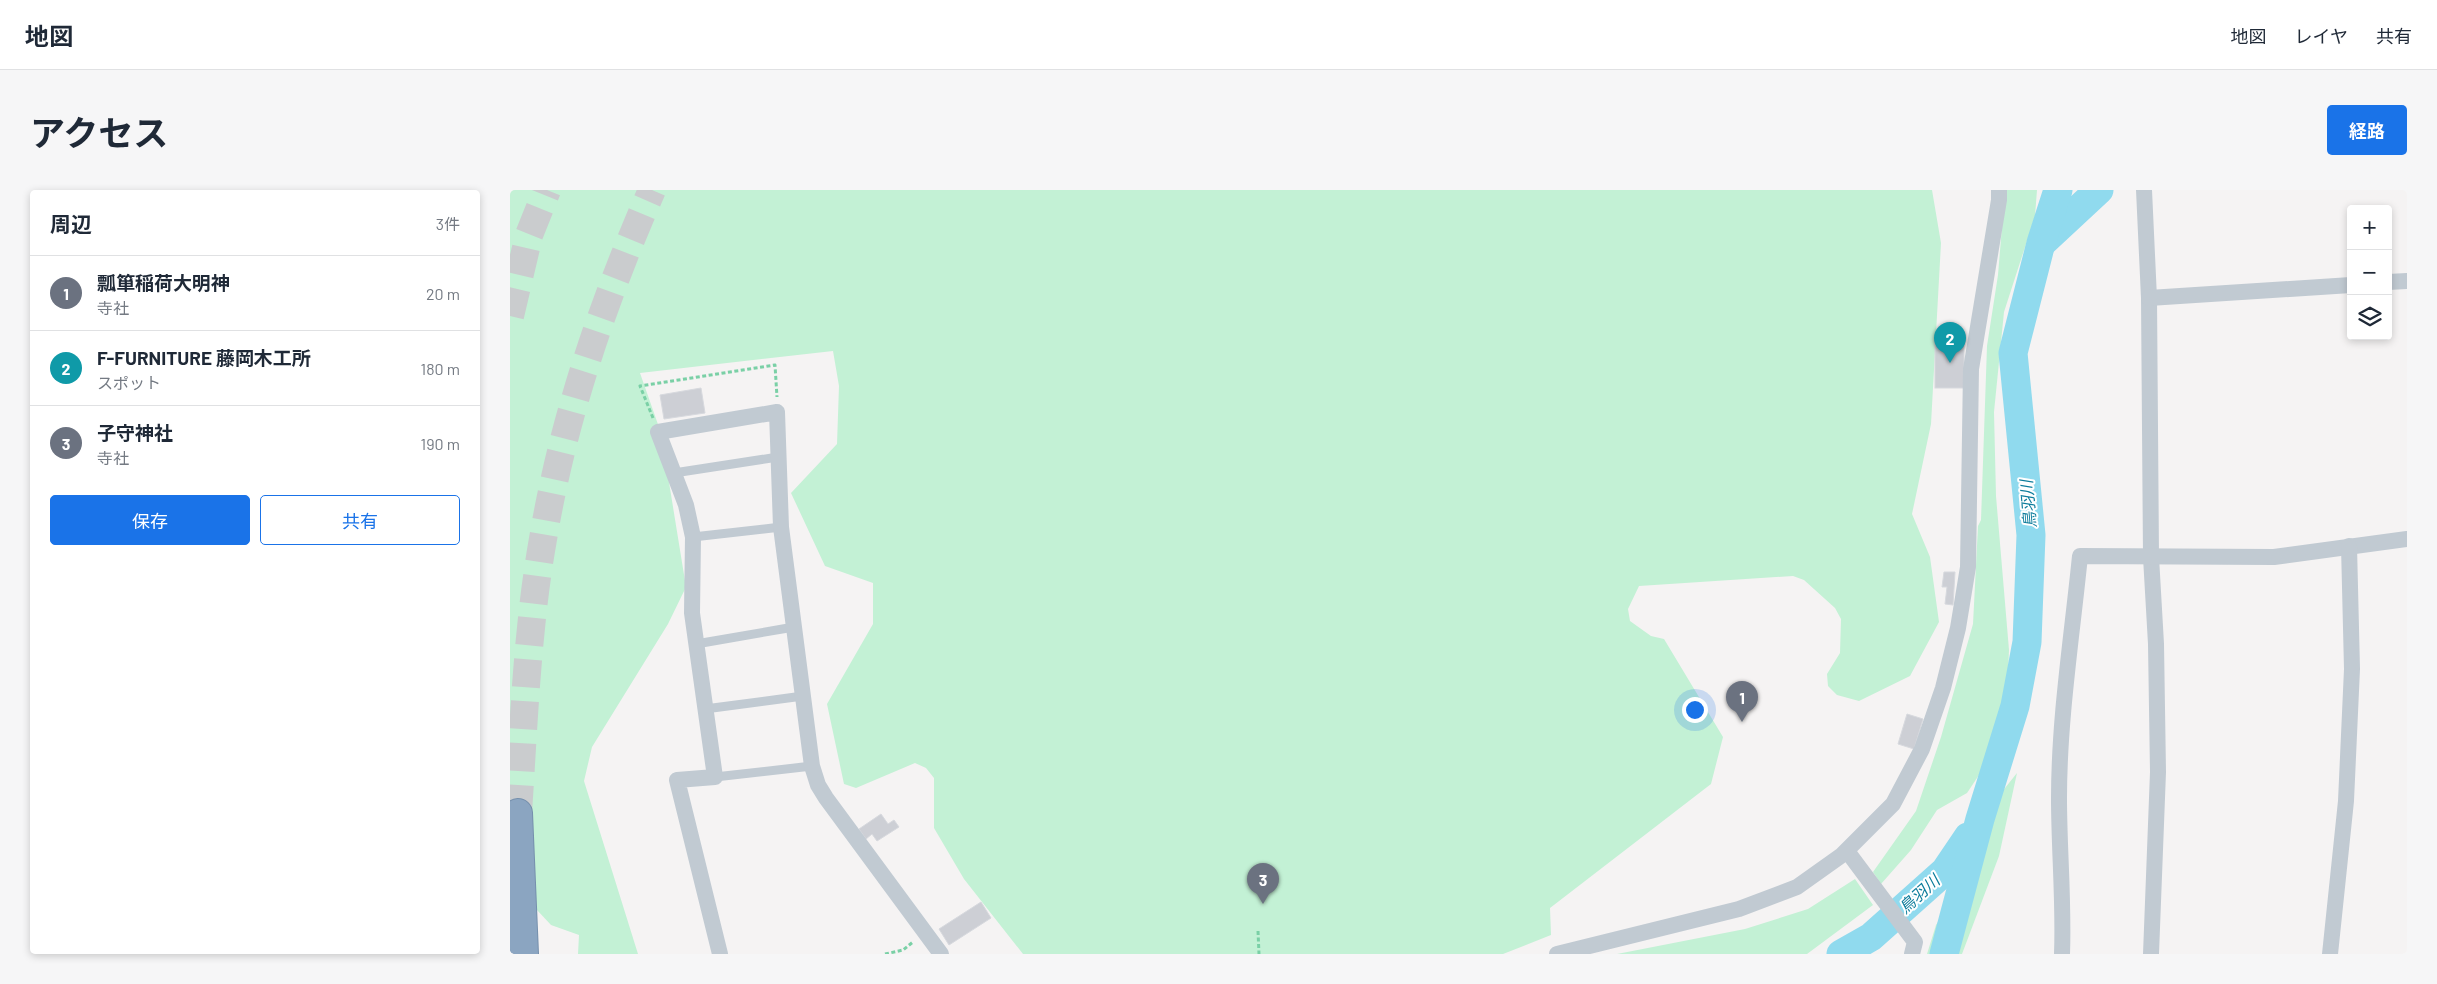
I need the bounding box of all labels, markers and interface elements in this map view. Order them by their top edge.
text: 地図 [25,21,73,50]
text: 地図 [2231,25,2267,47]
text: レイヤ [2295,25,2348,47]
text: 共有 [2376,25,2412,47]
button: 経路 [2327,105,2407,155]
text: アクセス [30,111,168,153]
map controls [2347,205,2392,340]
button: + [2347,205,2392,250]
text: 周辺 [50,211,92,236]
text: 3件 [436,214,460,233]
button: − [2347,250,2392,295]
text: 瓢箪稲荷大明神 [97,271,230,294]
text: 1 [63,284,69,303]
text: 20 m [426,284,460,303]
button: layers [2347,295,2392,340]
text: 寺社 [97,298,129,317]
pin: 2 [1934,322,1966,363]
text: F-FURNITURE 藤岡木工所 [97,346,311,369]
text: 2 [62,359,70,378]
text: 180 m [421,359,460,378]
text: スポット [97,373,161,392]
text: 子守神社 [97,421,173,444]
text: 3 [62,434,70,453]
text: 190 m [421,434,460,453]
text: 寺社 [97,448,129,467]
water label: 鳥羽川 [2016,477,2039,529]
button: 保存 [50,495,250,545]
button: 共有 [260,495,460,545]
pin: 1 [1726,681,1758,722]
your location [1682,697,1708,723]
pin: 3 [1247,863,1279,904]
water label: 鳥羽川 [1894,869,1944,917]

